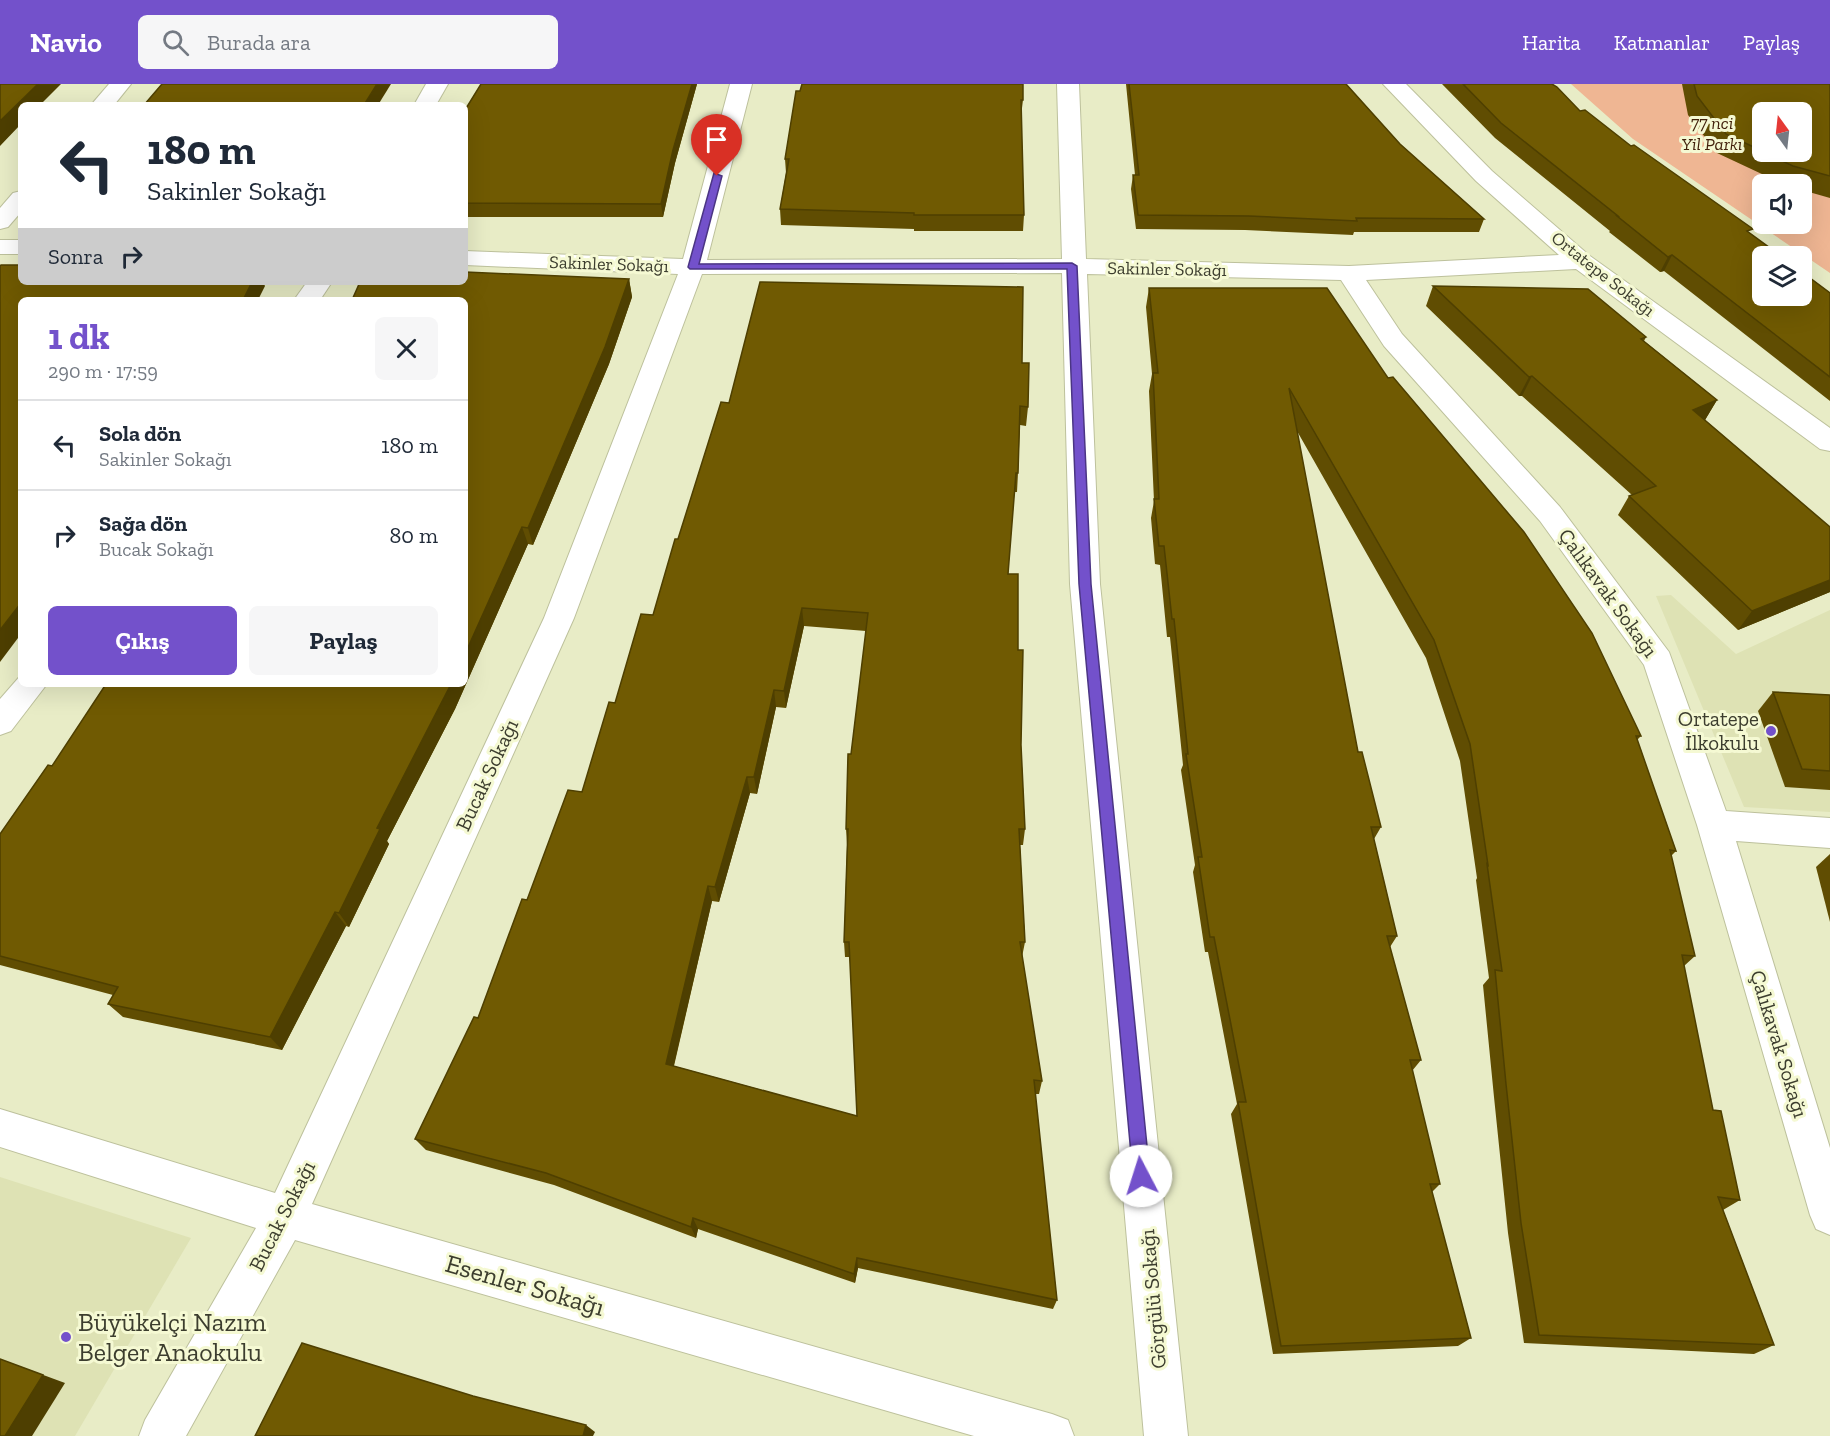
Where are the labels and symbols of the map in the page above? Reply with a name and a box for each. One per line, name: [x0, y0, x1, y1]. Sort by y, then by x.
north arrow: [1752, 102, 1812, 162]
park label: 77 nci Yil Parkı: [1682, 112, 1742, 155]
pin: [691, 114, 742, 176]
street label: Ortatepe Sokağı: [1547, 227, 1659, 321]
street label: Sakinler Sokağı: [549, 251, 669, 277]
street label: Sakinler Sokağı: [1107, 257, 1227, 281]
street label: Çalıkavak Sokağı: [1553, 524, 1663, 662]
place label: Ortatepe İlkokulu: [1678, 706, 1759, 755]
street label: Bucak Sokağı: [450, 715, 523, 835]
marker: Ortatepe İlkokulu: [1764, 724, 1778, 738]
street label: Çalıkavak Sokağı: [1745, 967, 1814, 1121]
position arrow: [1109, 1144, 1173, 1208]
street label: Bucak Sokağı: [243, 1156, 320, 1275]
street label: Görgülü Sokağı: [1134, 1228, 1171, 1370]
street label: Esenler Sokağı: [442, 1247, 608, 1323]
place label: Büyükelçi Nazım Belger Anaokulu: [78, 1306, 267, 1368]
marker: Büyükelçi Nazım Belger Anaokulu: [59, 1330, 73, 1344]

